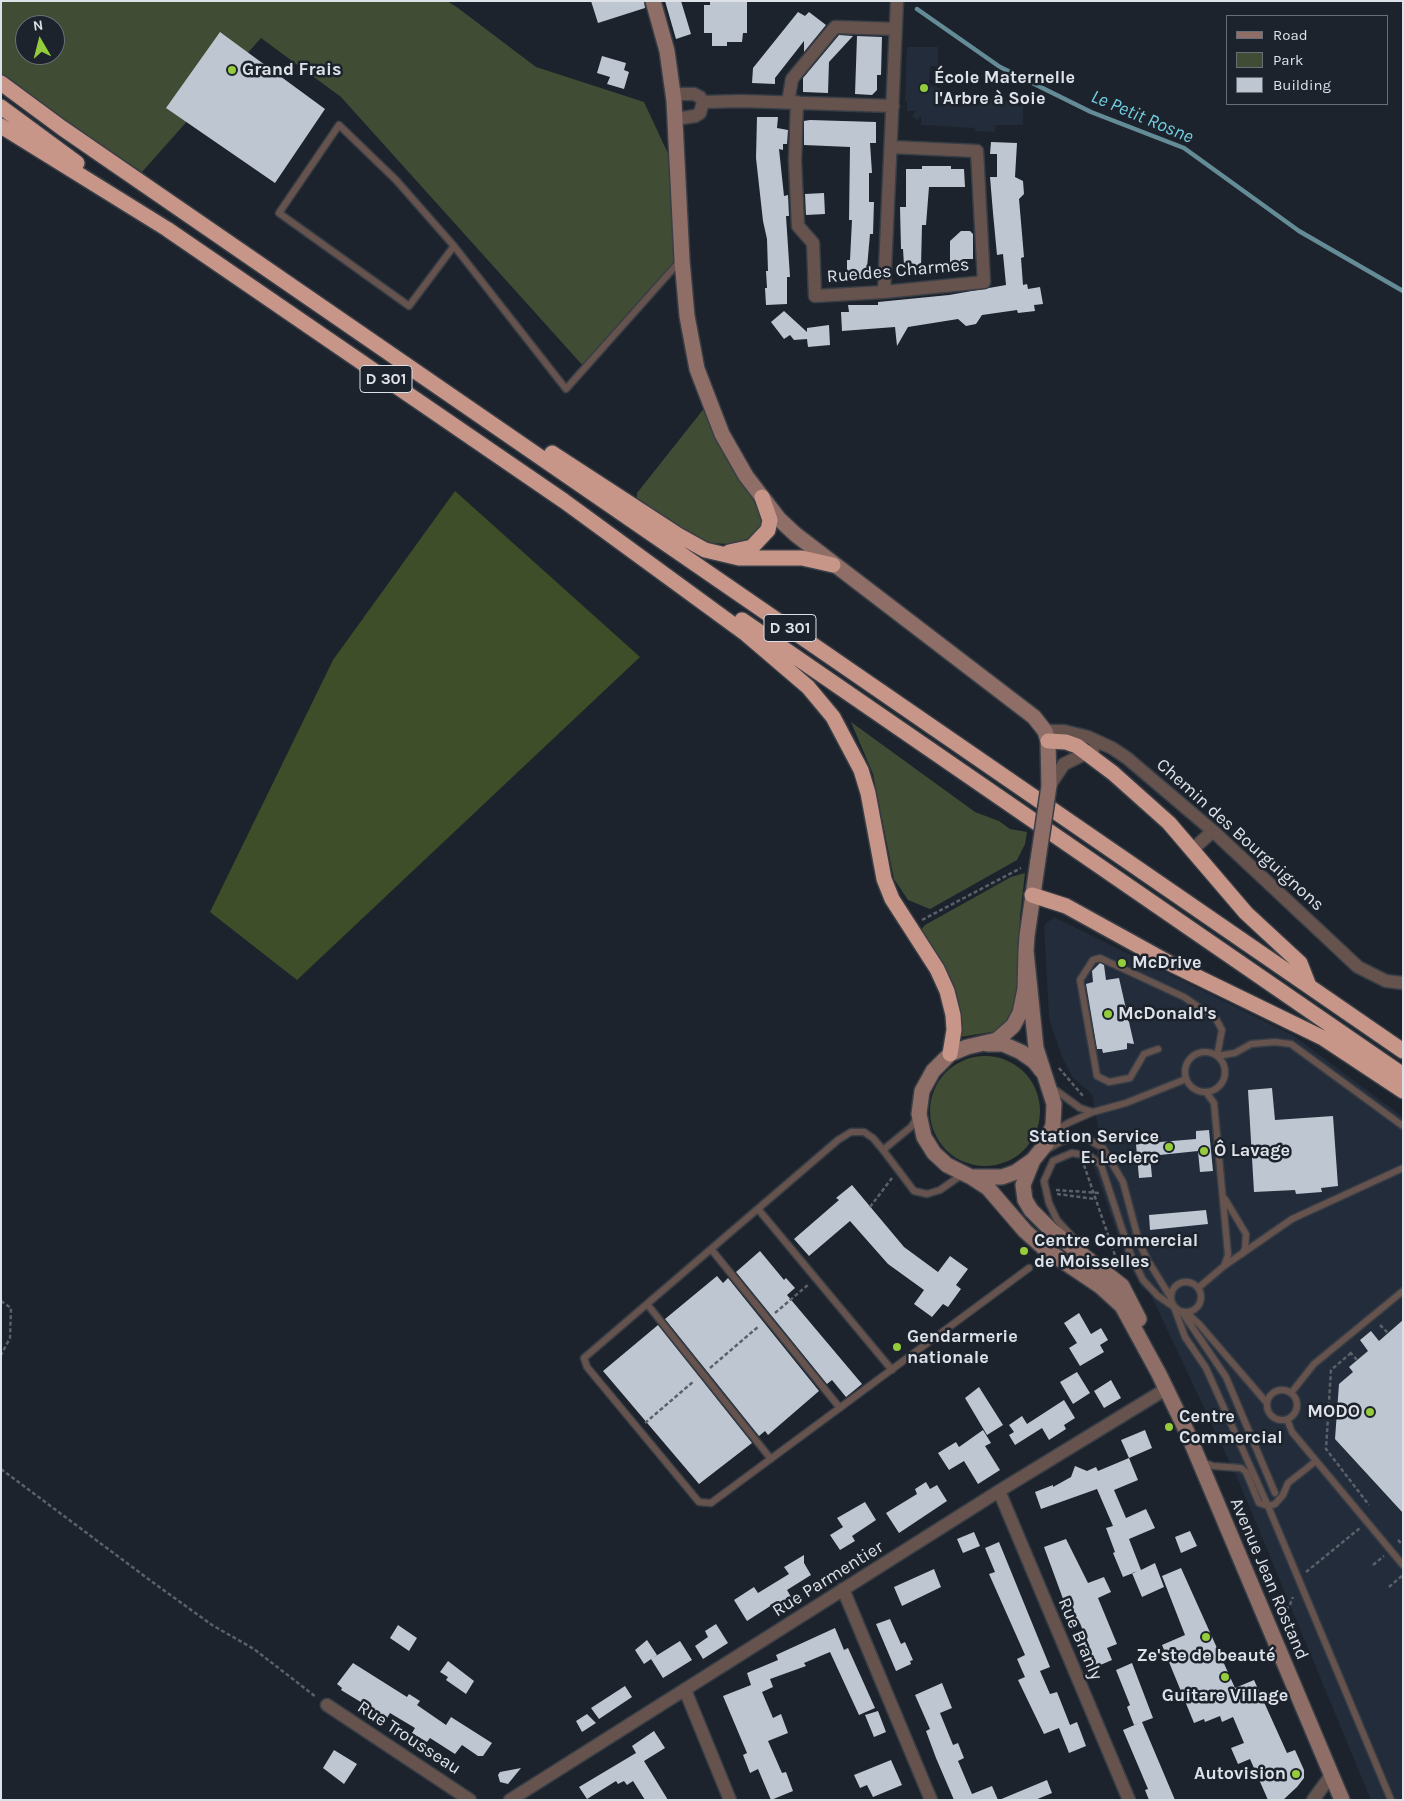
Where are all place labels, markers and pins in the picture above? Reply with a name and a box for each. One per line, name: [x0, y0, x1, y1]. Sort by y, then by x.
place label: Grand Frais: [242, 59, 341, 81]
marker: Grand Frais: [226, 64, 238, 76]
place label: École Maternelle l'Arbre à Soie: [934, 67, 1075, 110]
marker: École Maternelle l'Arbre à Soie: [918, 82, 930, 94]
place label: McDrive: [1132, 952, 1201, 974]
marker: McDrive: [1116, 957, 1128, 969]
place label: McDonald's: [1118, 1003, 1217, 1025]
marker: McDonald's: [1102, 1008, 1114, 1020]
place label: Station Service E. Leclerc: [1029, 1126, 1159, 1168]
place label: Ô Lavage: [1214, 1140, 1290, 1162]
marker: Station Service E. Leclerc: [1163, 1141, 1175, 1153]
marker: Ô Lavage: [1198, 1145, 1210, 1157]
place label: Centre Commercial de Moisselles: [1034, 1230, 1198, 1272]
marker: Centre Commercial de Moisselles: [1018, 1245, 1030, 1257]
place label: Gendarmerie nationale: [907, 1326, 1018, 1368]
marker: Gendarmerie nationale: [891, 1341, 903, 1353]
place label: MODO: [1307, 1401, 1360, 1423]
place label: Centre Commercial: [1179, 1406, 1283, 1448]
marker: MODO: [1364, 1406, 1376, 1418]
marker: Centre Commercial: [1163, 1421, 1175, 1433]
marker: Ze'ste de beauté: [1200, 1631, 1212, 1643]
place label: Ze'ste de beauté: [1137, 1645, 1275, 1667]
marker: Guitare Village: [1219, 1671, 1231, 1683]
place label: Guitare Village: [1162, 1685, 1288, 1707]
place label: Autovision: [1194, 1763, 1286, 1785]
marker: Autovision: [1290, 1768, 1302, 1780]

